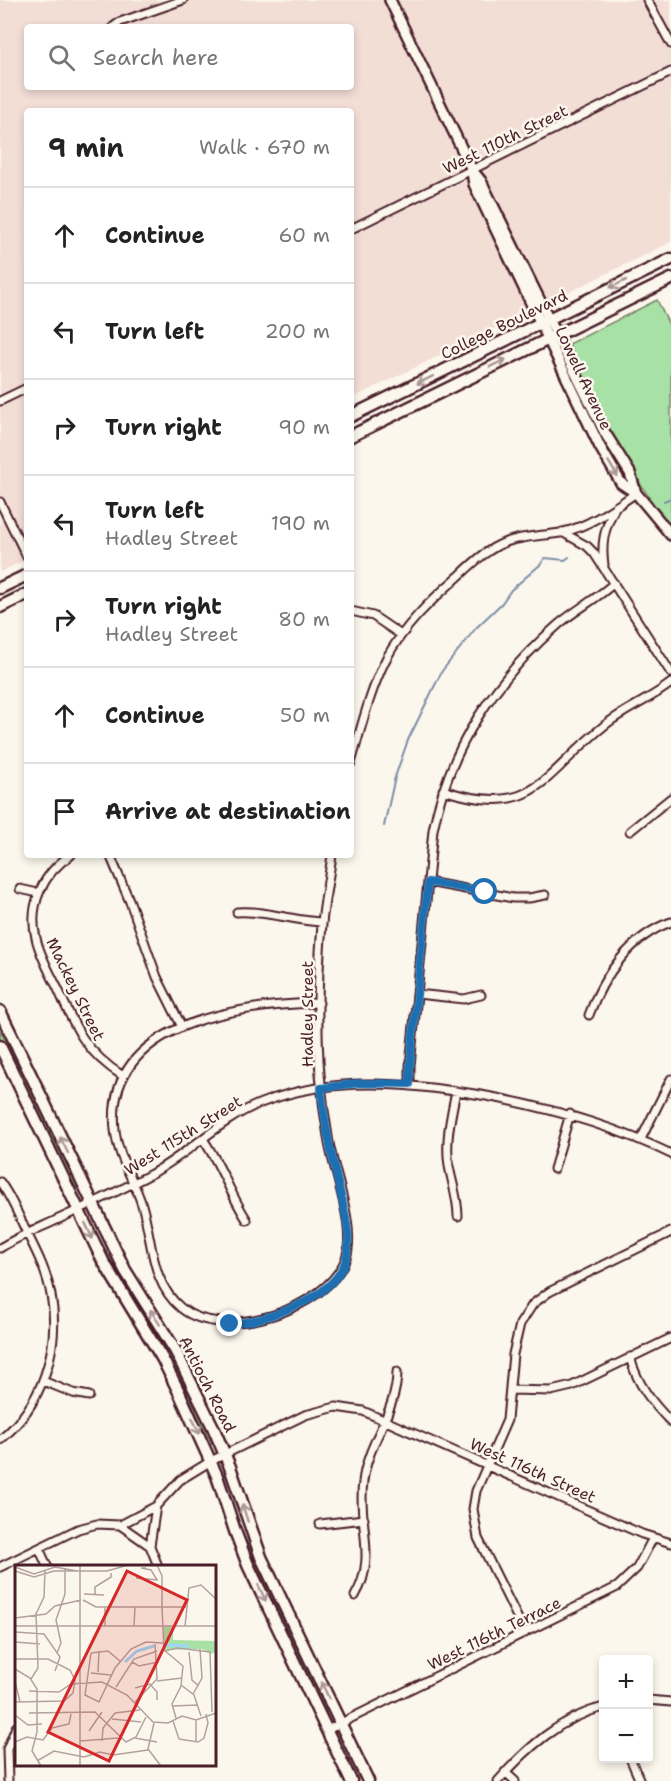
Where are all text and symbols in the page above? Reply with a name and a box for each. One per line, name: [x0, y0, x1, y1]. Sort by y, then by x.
search box: [24, 24, 354, 90]
icon: search: [45, 41, 78, 74]
text: Search here: [93, 43, 219, 72]
street label: West 110th Street: [439, 100, 571, 179]
text: 9 min: [48, 130, 124, 165]
text: Walk · 670 m: [199, 134, 330, 160]
icon: ahead: [48, 219, 81, 252]
text: Continue: [105, 221, 205, 250]
text: 60 m: [278, 222, 330, 248]
one-way arrow: [610, 279, 628, 291]
street label: College Boulevard: [437, 285, 571, 364]
icon: left: [48, 315, 81, 348]
text: Turn left: [105, 317, 204, 346]
text: 200 m: [265, 318, 330, 344]
street label: Lowell Avenue: [550, 323, 617, 433]
one-way arrow: [488, 357, 506, 369]
one-way arrow: [416, 374, 434, 386]
icon: right: [48, 411, 81, 444]
text: Turn right: [105, 413, 222, 442]
text: 90 m: [278, 414, 330, 440]
one-way arrow: [607, 460, 619, 477]
text: Turn left: [105, 496, 204, 525]
icon: left: [48, 507, 81, 540]
text: 190 m: [271, 510, 330, 536]
text: Hadley Street: [105, 525, 238, 551]
text: Turn right: [105, 592, 222, 621]
icon: right: [48, 603, 81, 636]
text: 80 m: [278, 606, 330, 632]
text: Hadley Street: [105, 621, 238, 647]
icon: ahead: [48, 699, 81, 732]
text: Continue: [105, 701, 205, 730]
text: 50 m: [280, 702, 330, 728]
icon: arrive: [48, 795, 81, 828]
text: Arrive at destination: [105, 797, 351, 826]
route start: [471, 878, 497, 904]
street label: Mackey Street: [42, 934, 110, 1044]
street label: Hadley Street: [297, 961, 318, 1067]
street label: West 115th Street: [120, 1091, 246, 1180]
one-way arrow: [58, 1136, 70, 1154]
one-way arrow: [84, 1222, 96, 1240]
one-way arrow: [148, 1309, 160, 1326]
route end: [216, 1310, 242, 1336]
street label: Antioch Road: [174, 1333, 241, 1436]
one-way arrow: [190, 1416, 202, 1434]
street label: West 116th Street: [466, 1433, 599, 1508]
one-way arrow: [239, 1504, 250, 1523]
inset map: [15, 1565, 216, 1766]
one-way arrow: [256, 1584, 268, 1602]
street label: West 116th Terrace: [424, 1592, 564, 1675]
map controls: [599, 1655, 653, 1763]
button: +: [599, 1655, 653, 1709]
one-way arrow: [318, 1682, 330, 1700]
button: −: [599, 1709, 653, 1763]

